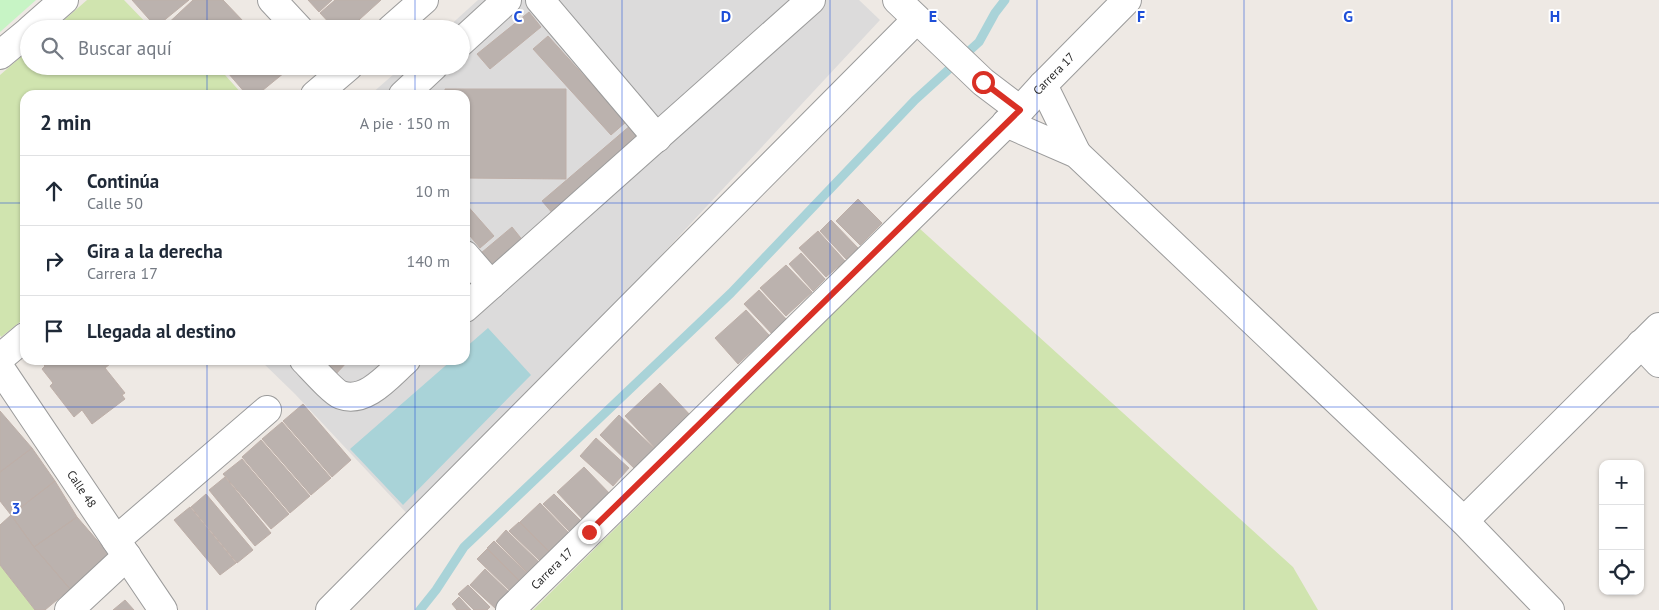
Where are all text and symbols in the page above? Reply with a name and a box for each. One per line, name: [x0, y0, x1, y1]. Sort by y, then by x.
text: C: [514, 6, 523, 26]
text: D: [721, 6, 731, 26]
text: E: [929, 6, 937, 26]
text: F: [1137, 6, 1145, 26]
text: G: [1343, 6, 1353, 26]
text: H: [1550, 6, 1560, 26]
search box: [20, 20, 470, 75]
icon: search: [38, 34, 66, 62]
text: Buscar aquí: [78, 36, 172, 60]
street label: Carrera 17: [1030, 49, 1078, 98]
route start: [972, 71, 995, 94]
text: 2 min: [40, 109, 91, 136]
text: A pie · 150 m: [360, 113, 450, 133]
text: Continúa: [87, 169, 159, 193]
icon: ahead: [40, 177, 68, 205]
text: 10 m: [415, 181, 450, 201]
text: Calle 50: [87, 193, 143, 213]
text: Gira a la derecha: [87, 239, 223, 263]
icon: right: [40, 247, 68, 275]
text: 140 m: [407, 251, 450, 271]
text: Carrera 17: [87, 263, 158, 283]
icon: arrive: [40, 317, 68, 345]
text: Llegada al destino: [87, 319, 236, 343]
map controls: [1599, 460, 1644, 595]
button: +: [1599, 460, 1644, 505]
street label: Calle 48: [64, 467, 100, 510]
text: 3: [11, 498, 21, 518]
button: −: [1599, 505, 1644, 550]
route end: [578, 521, 601, 544]
street label: Carrera 17: [528, 544, 576, 592]
button: locate: [1599, 550, 1644, 595]

